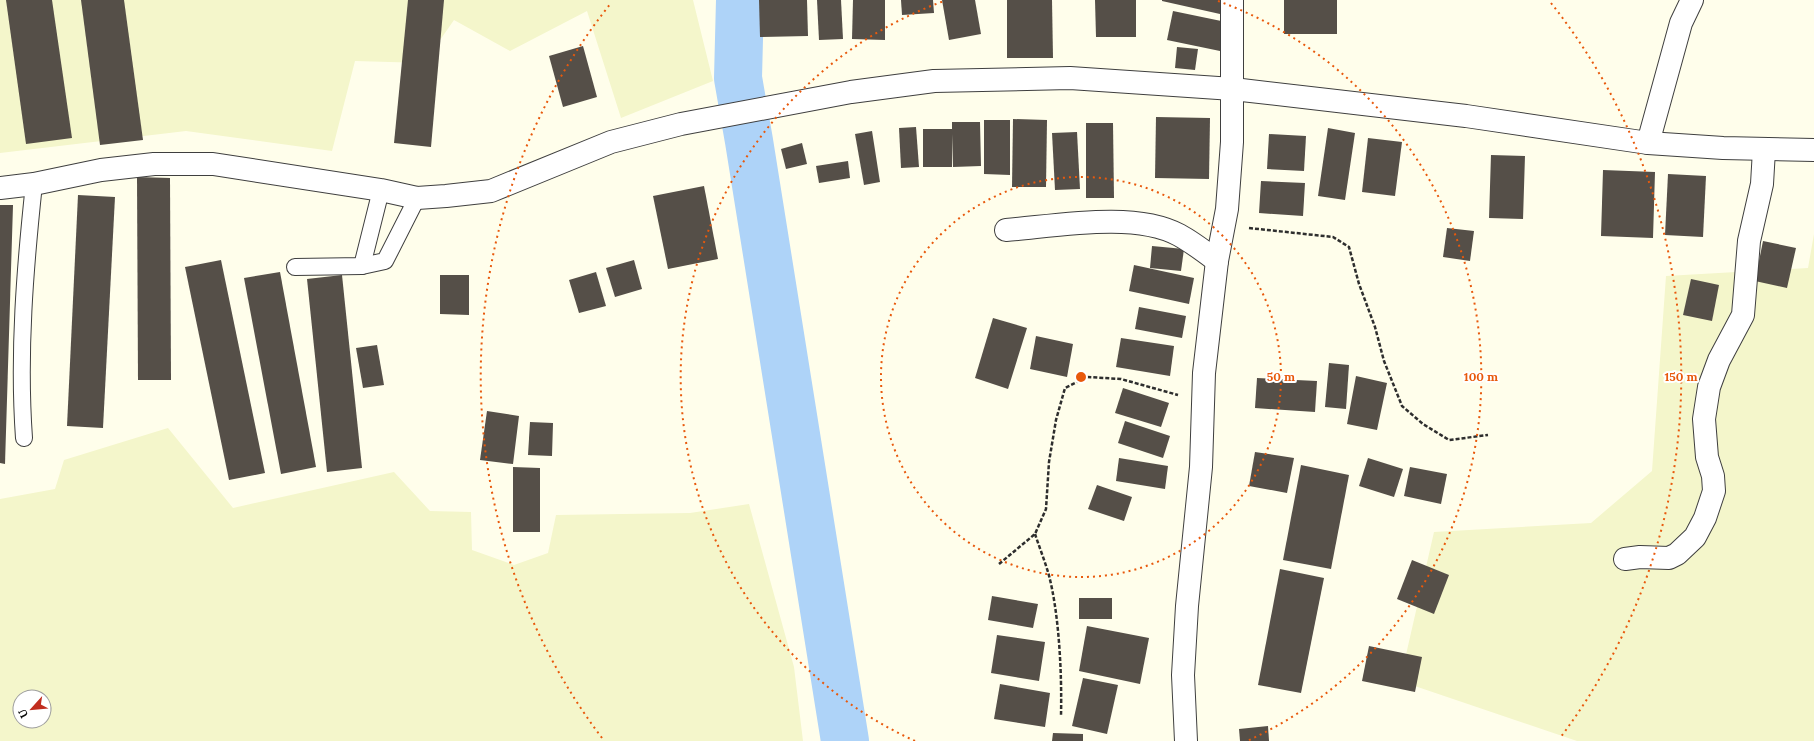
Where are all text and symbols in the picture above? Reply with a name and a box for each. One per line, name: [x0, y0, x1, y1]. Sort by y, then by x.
text: 50 m: [1267, 369, 1295, 384]
text: 100 m: [1464, 369, 1498, 384]
text: 150 m: [1664, 369, 1698, 384]
centre of rings: [1074, 370, 1088, 384]
north arrow: [12, 689, 52, 729]
text: U: [15, 706, 31, 720]

